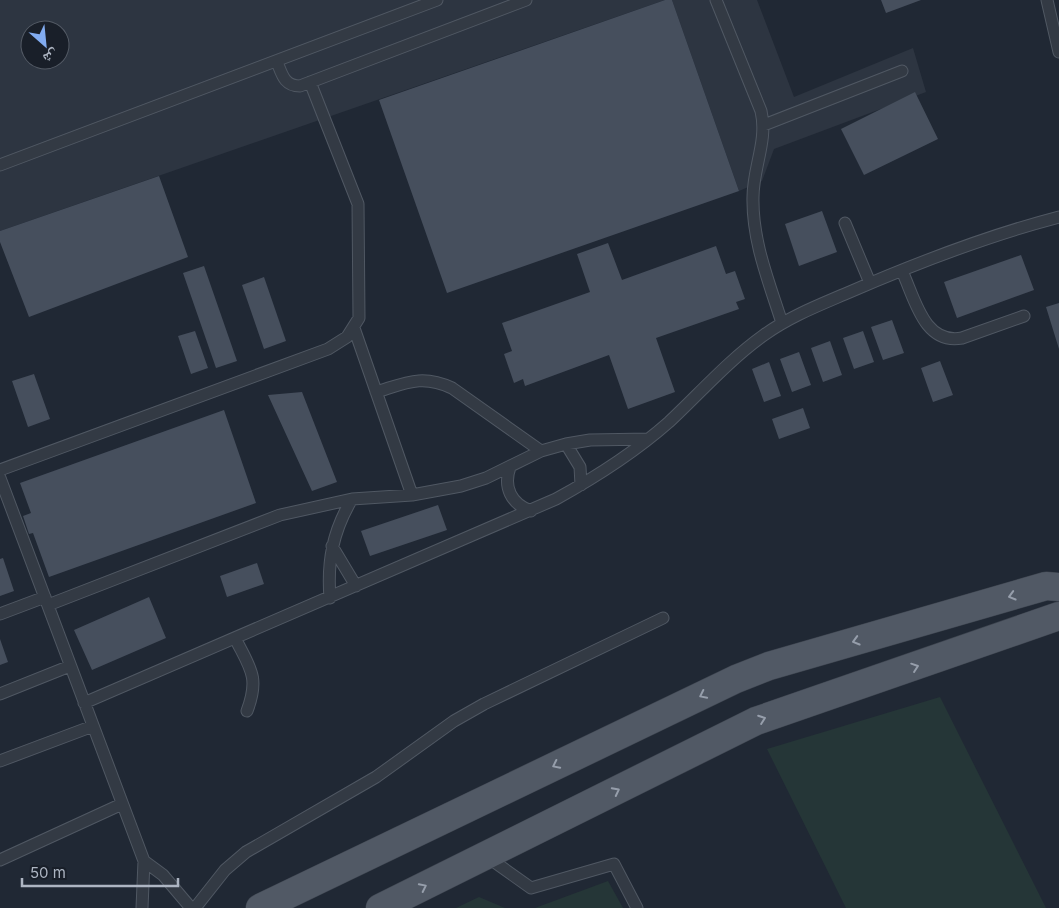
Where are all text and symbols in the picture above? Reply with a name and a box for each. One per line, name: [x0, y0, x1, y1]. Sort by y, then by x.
north arrow: [20, 20, 70, 70]
text: ش: [40, 45, 62, 68]
one-way arrow: [1007, 590, 1016, 601]
one-way arrow: [852, 636, 860, 646]
one-way arrow: [911, 662, 919, 672]
one-way arrow: [699, 689, 708, 699]
one-way arrow: [757, 715, 766, 725]
one-way arrow: [552, 759, 561, 769]
one-way arrow: [611, 787, 620, 797]
scale bar: [22, 856, 179, 888]
text: 50 m: [30, 863, 66, 882]
one-way arrow: [418, 883, 427, 893]

